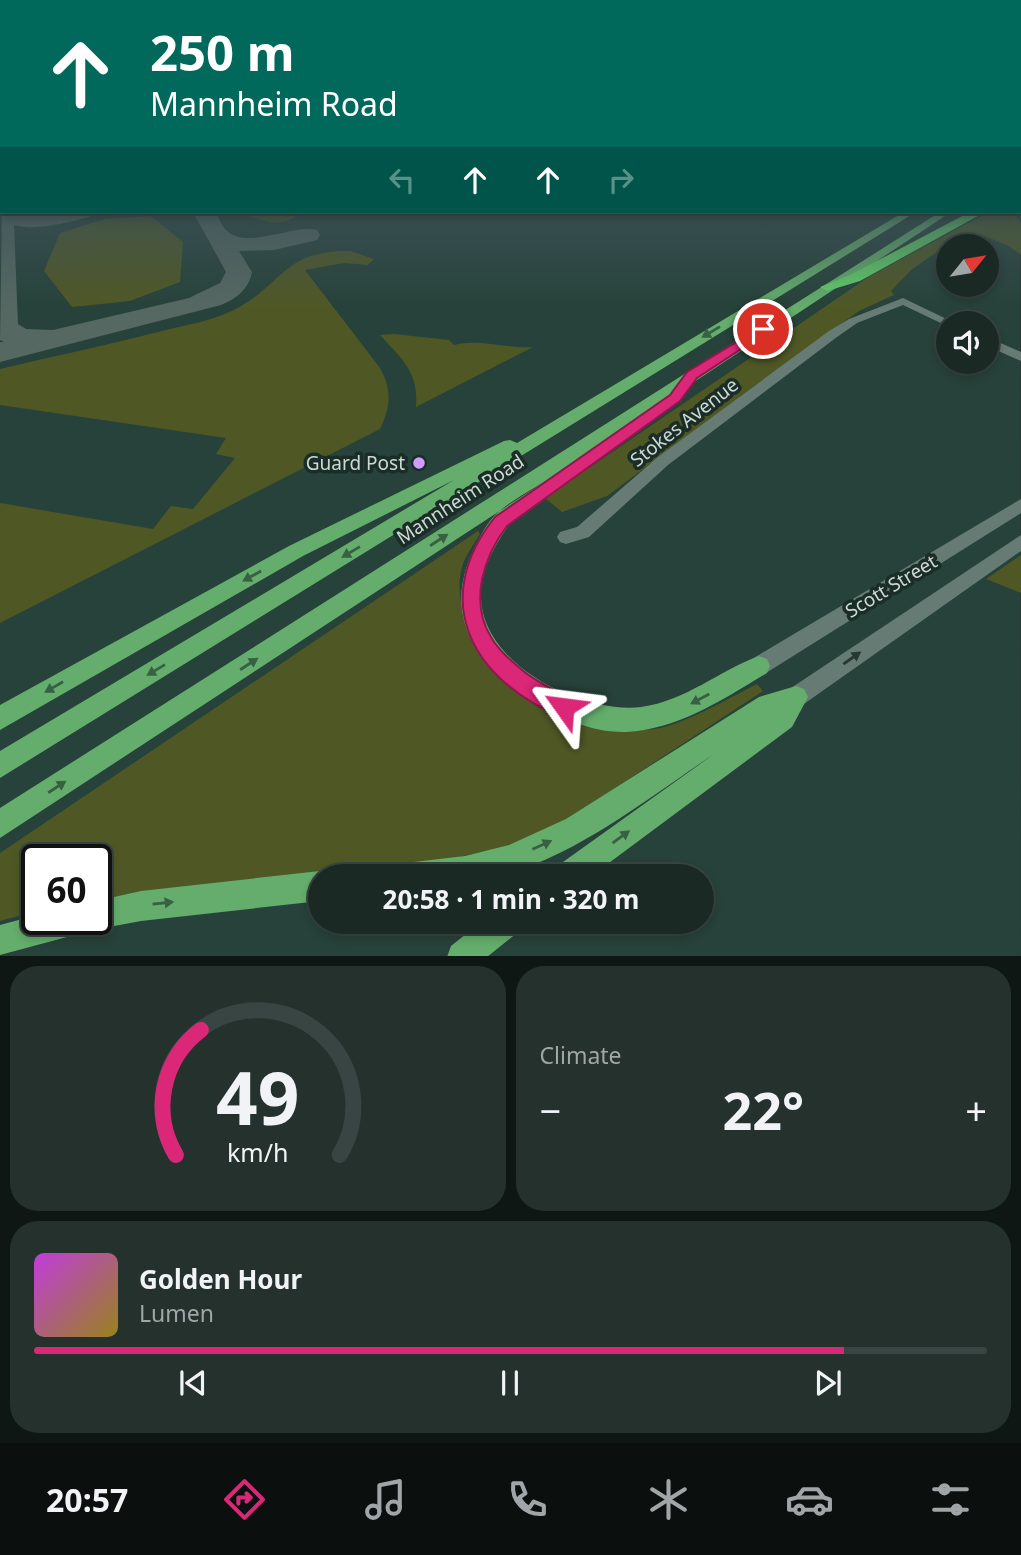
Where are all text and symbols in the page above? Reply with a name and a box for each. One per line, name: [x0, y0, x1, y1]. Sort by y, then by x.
text: 250 m: [150, 19, 295, 85]
icon: ahead: [35, 28, 126, 119]
text: Mannheim Road: [150, 82, 398, 125]
icon: left: [383, 161, 421, 199]
icon: ahead: [456, 161, 494, 199]
icon: ahead: [529, 161, 567, 199]
icon: right: [602, 161, 640, 199]
north arrow: [936, 234, 999, 298]
map controls: [936, 234, 999, 374]
pin: [733, 299, 793, 359]
icon: arrive: [744, 310, 782, 348]
button: sound: [936, 311, 999, 374]
one-way arrow: [701, 325, 720, 338]
street label: Stokes Avenue: [625, 372, 743, 472]
street label: Mannheim Road: [391, 448, 529, 550]
place label: Guard Post: [306, 450, 405, 476]
marker: Guard Post: [411, 455, 427, 471]
one-way arrow: [429, 533, 449, 546]
one-way arrow: [341, 546, 360, 558]
street label: Scott Street: [840, 548, 942, 624]
one-way arrow: [243, 570, 262, 582]
one-way arrow: [843, 651, 861, 665]
one-way arrow: [239, 658, 258, 671]
one-way arrow: [147, 664, 166, 677]
position arrow: [527, 670, 601, 744]
one-way arrow: [44, 680, 63, 693]
one-way arrow: [690, 693, 710, 705]
one-way arrow: [48, 781, 67, 794]
one-way arrow: [612, 830, 630, 844]
one-way arrow: [532, 839, 552, 851]
speed limit sign: 60: [21, 844, 112, 935]
text: 20:58 · 1 min · 320 m: [383, 881, 639, 917]
one-way arrow: [152, 898, 174, 909]
text: Climate: [540, 1039, 622, 1071]
text: 49: [216, 1047, 299, 1146]
text: 22°: [722, 1074, 804, 1145]
text: −: [540, 1084, 561, 1136]
text: +: [965, 1084, 987, 1136]
text: km/h: [227, 1134, 289, 1168]
text: Golden Hour: [139, 1261, 302, 1297]
text: Lumen: [139, 1297, 214, 1329]
icon: previous: [174, 1364, 212, 1402]
icon: pause: [491, 1364, 529, 1402]
icon: next: [809, 1364, 847, 1402]
icon: directions: [220, 1475, 269, 1524]
icon: music: [361, 1475, 410, 1524]
icon: phone: [503, 1475, 552, 1524]
icon: climate: [644, 1475, 693, 1524]
icon: car: [785, 1475, 834, 1524]
icon: filters: [926, 1475, 975, 1524]
text: 20:57: [46, 1478, 128, 1521]

